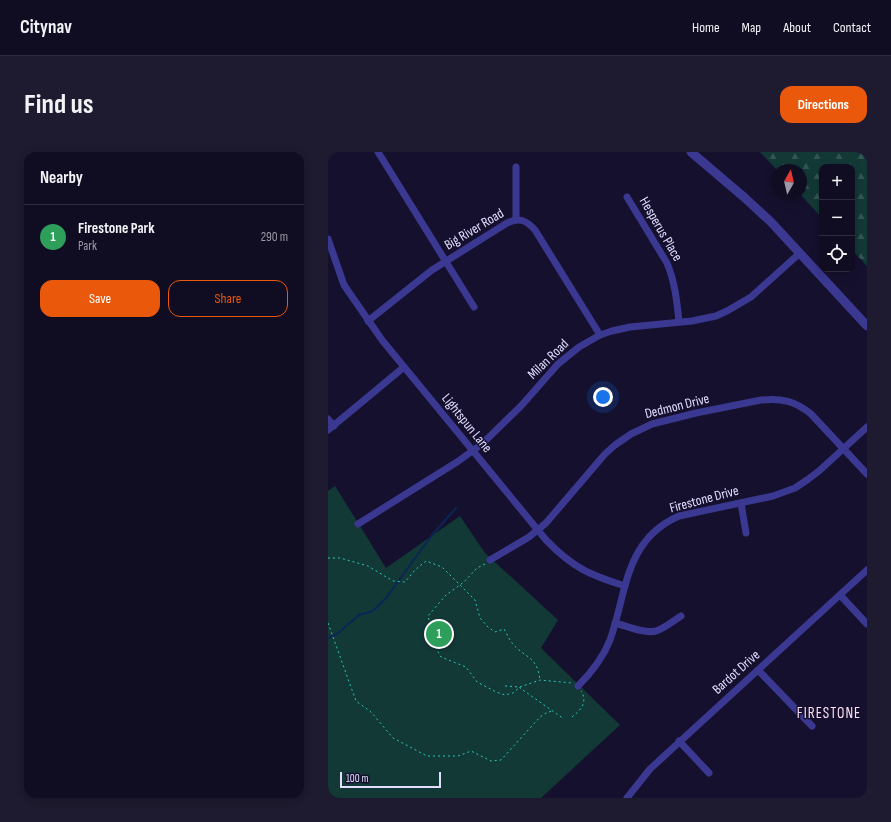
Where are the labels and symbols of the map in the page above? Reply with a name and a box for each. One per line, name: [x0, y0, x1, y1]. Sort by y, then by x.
north arrow: [771, 164, 807, 200]
street label: Hesperus Place: [636, 194, 686, 264]
street label: Big River Road: [441, 205, 507, 253]
street label: Milan Road: [524, 335, 572, 383]
your location: [593, 387, 613, 407]
street label: Lightspun Lane: [438, 390, 496, 456]
street label: Dedmon Drive: [643, 390, 711, 422]
street label: Firestone Drive: [668, 482, 740, 516]
pin: 1: [426, 619, 452, 649]
street label: Bardot Drive: [709, 646, 763, 698]
district label: FIRESTONE: [797, 704, 861, 723]
scale bar: [340, 770, 441, 789]

